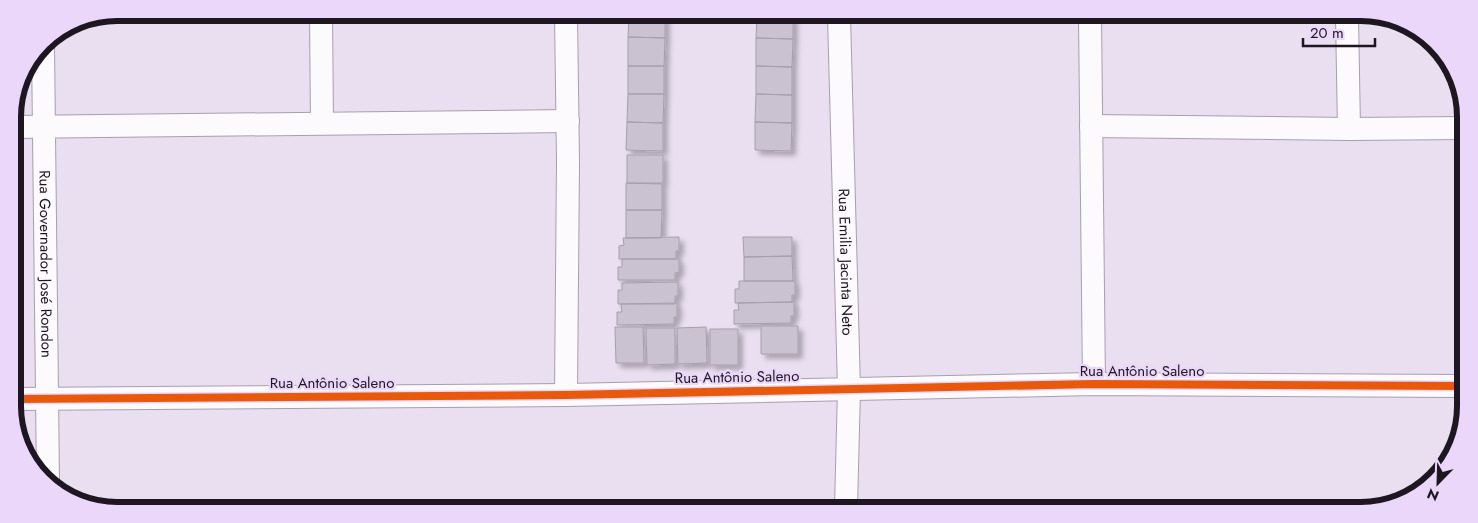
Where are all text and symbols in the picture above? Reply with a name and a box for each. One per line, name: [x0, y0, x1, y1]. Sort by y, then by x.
scale bar: [1303, 15, 1376, 47]
text: 20 m: [1310, 22, 1344, 44]
street label: Rua Governador José Rondon: [33, 170, 58, 358]
street label: Rua Emilia Jacinta Neto: [833, 188, 859, 336]
street label: Rua Antônio Saleno: [1080, 360, 1204, 382]
street label: Rua Antônio Saleno: [674, 365, 800, 389]
street label: Rua Antônio Saleno: [270, 372, 394, 394]
north arrow: [1413, 458, 1463, 508]
text: N: [1424, 484, 1442, 506]

